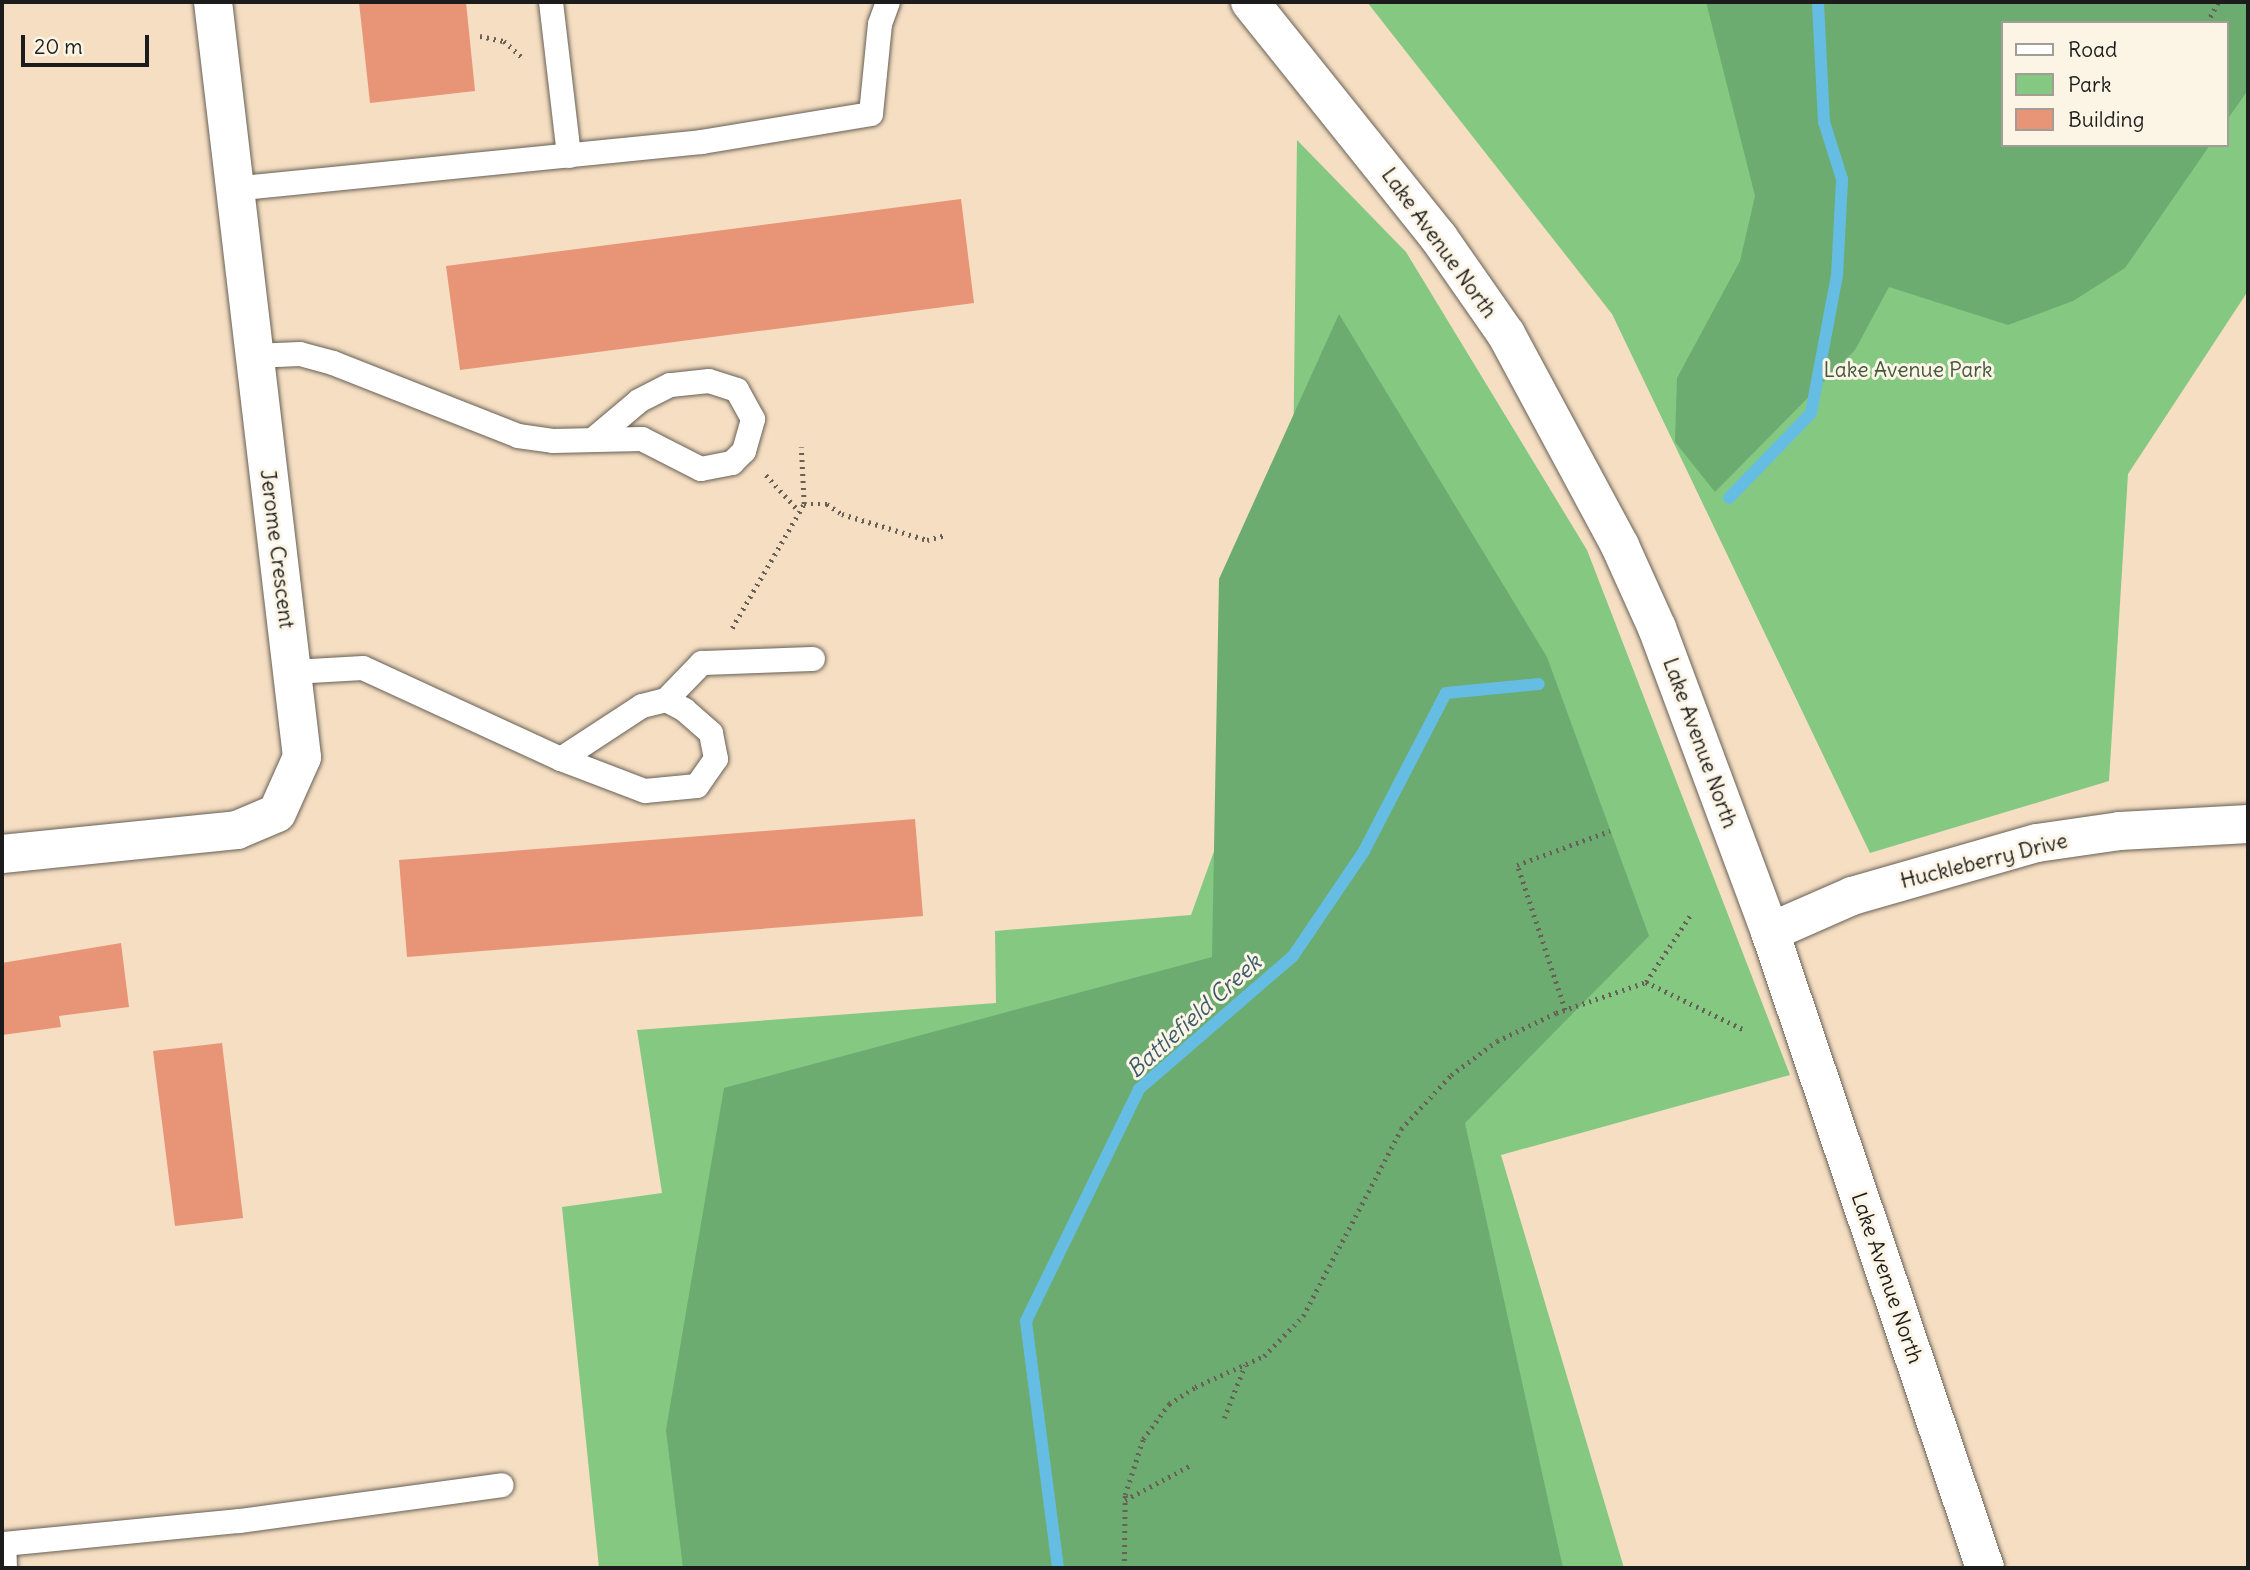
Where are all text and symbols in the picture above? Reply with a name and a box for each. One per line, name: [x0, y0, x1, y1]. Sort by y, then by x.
scale bar: [24, 21, 152, 65]
legend: [2002, 21, 2229, 147]
text: 20 m: [34, 33, 83, 60]
text: Road: [2068, 36, 2117, 63]
text: Park: [2068, 71, 2111, 98]
text: Building: [2068, 106, 2144, 133]
street label: Lake Avenue North: [1376, 163, 1502, 323]
park label: Lake Avenue Park: [1824, 357, 1992, 383]
street label: Jerome Crescent: [255, 468, 299, 630]
street label: Lake Avenue North: [1657, 654, 1743, 832]
street label: Huckleberry Drive: [1898, 828, 2070, 894]
water label: Battlefield Creek: [1121, 949, 1267, 1083]
street label: Lake Avenue North: [1846, 1189, 1928, 1367]

